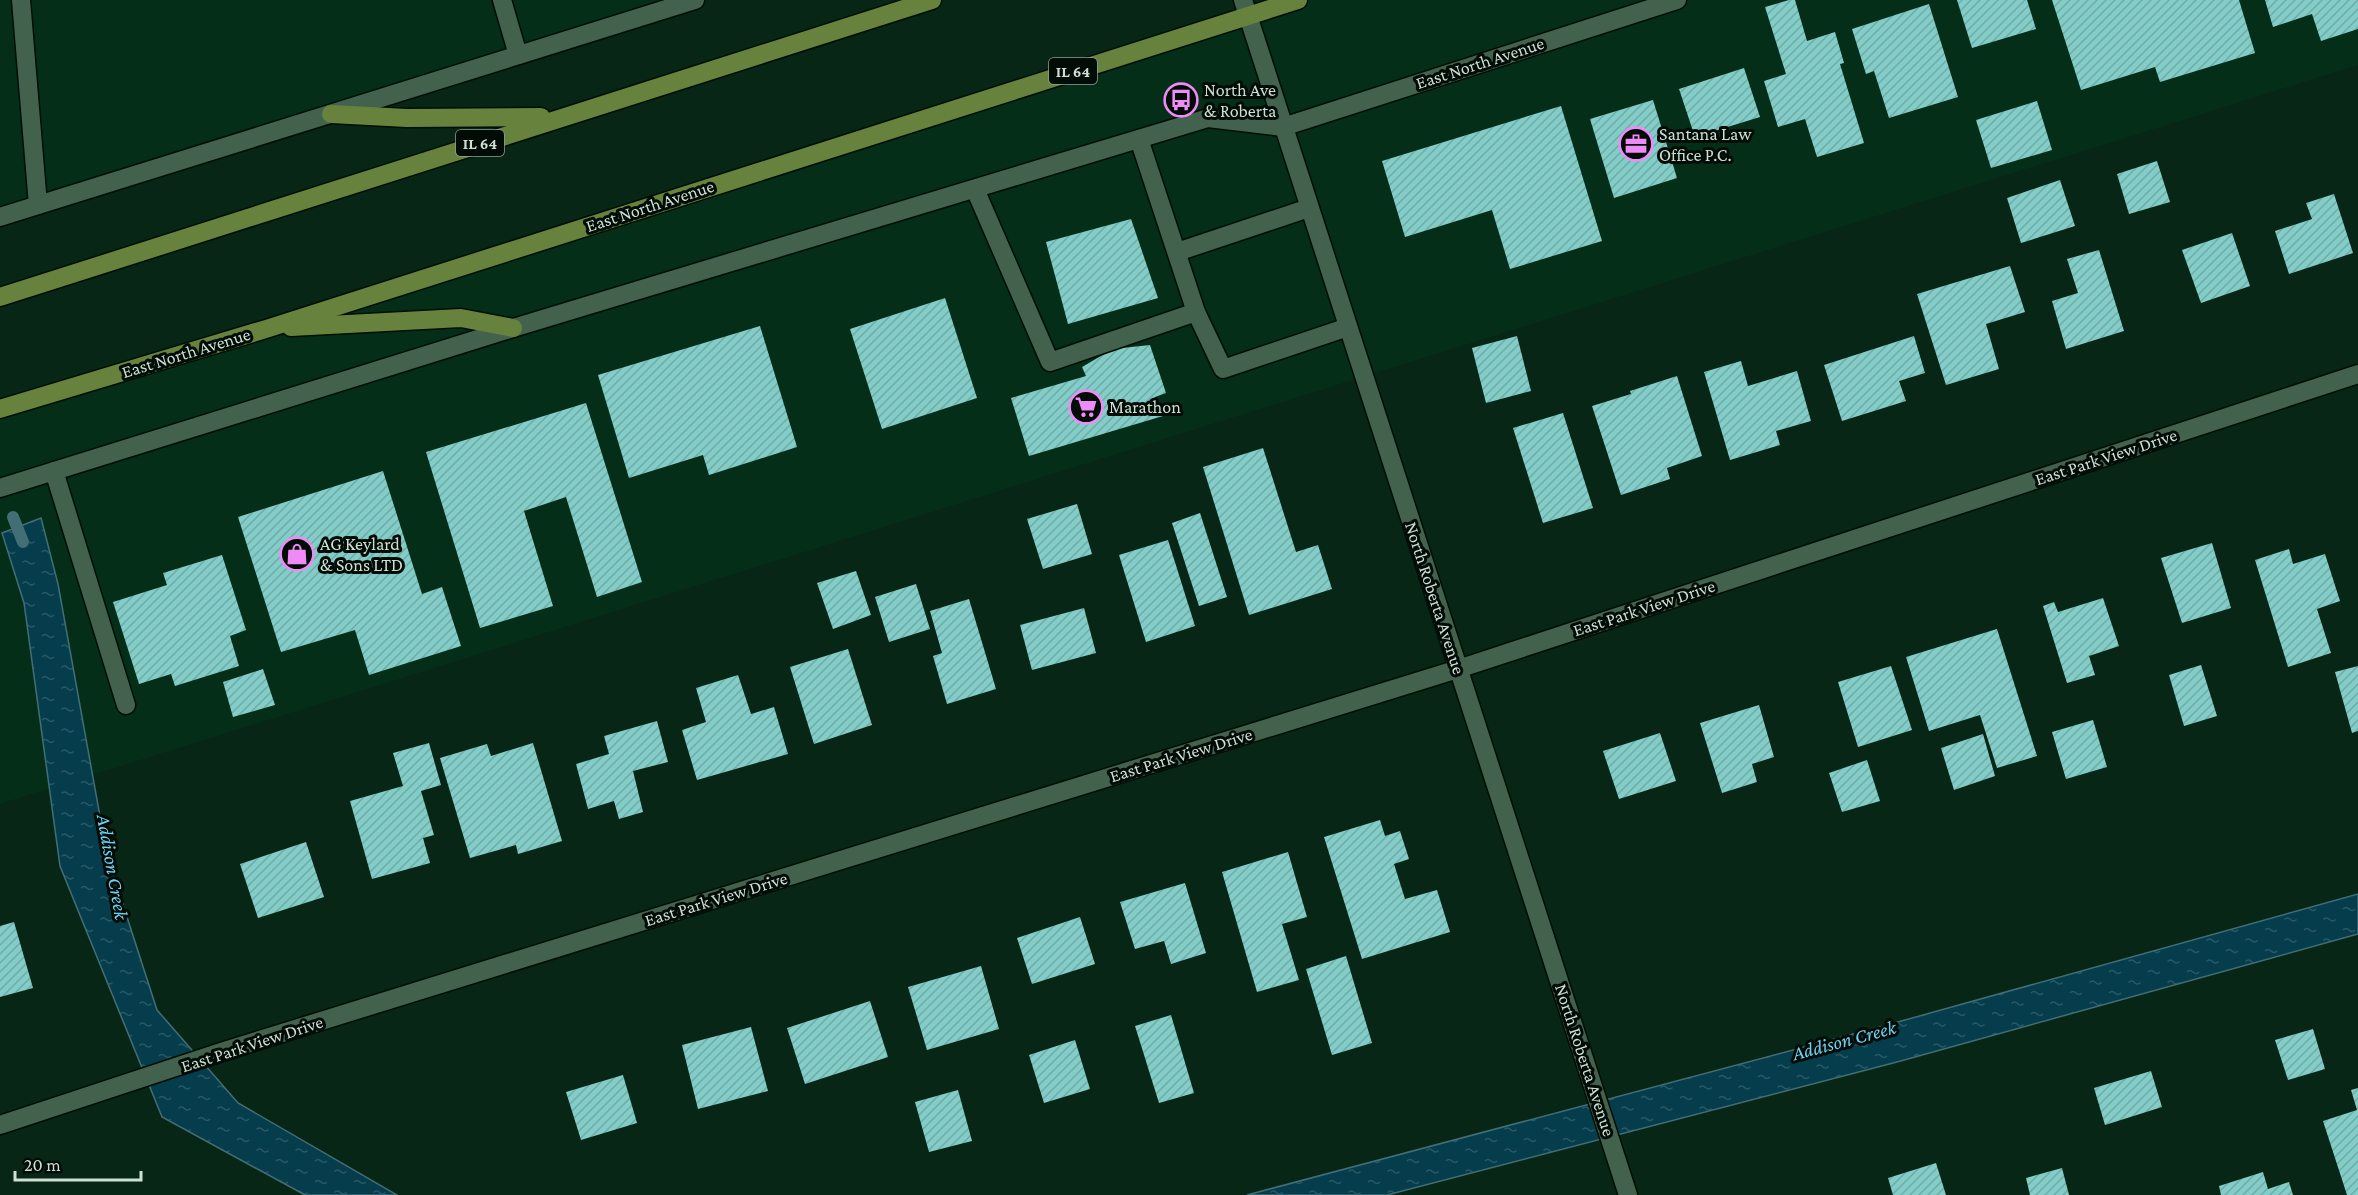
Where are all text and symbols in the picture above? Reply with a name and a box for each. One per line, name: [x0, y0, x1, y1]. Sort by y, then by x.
street label: East North Avenue: [1413, 33, 1547, 93]
road number: IL 64: [1049, 58, 1097, 84]
place label: North Ave & Roberta: [1204, 80, 1276, 121]
bus stop icon: North Ave & Roberta: [1163, 82, 1199, 118]
place label: Santana Law Office P.C.: [1659, 124, 1752, 165]
office icon: Santana Law Office P.C.: [1618, 126, 1654, 162]
road number: IL 64: [456, 130, 504, 156]
street label: East North Avenue: [583, 176, 717, 236]
street label: East North Avenue: [119, 324, 253, 382]
supermarket icon: Marathon: [1068, 389, 1104, 425]
place label: Marathon: [1109, 397, 1181, 417]
street label: East Park View Drive: [2032, 425, 2180, 489]
street label: North Roberta Avenue: [1401, 519, 1469, 677]
place label: AG Keylard & Sons LTD: [320, 534, 403, 575]
shop icon: AG Keylard & Sons LTD: [279, 536, 315, 572]
street label: East Park View Drive: [1570, 576, 1718, 640]
street label: East Park View Drive: [1107, 724, 1255, 786]
water label: Addison Creek: [93, 812, 133, 923]
street label: East Park View Drive: [642, 868, 790, 930]
street label: North Roberta Avenue: [1551, 981, 1619, 1139]
street label: East Park View Drive: [178, 1012, 326, 1076]
water label: Addison Creek: [1789, 1015, 1899, 1065]
scale bar: [15, 1144, 141, 1182]
text: 20 m: [24, 1155, 61, 1175]

